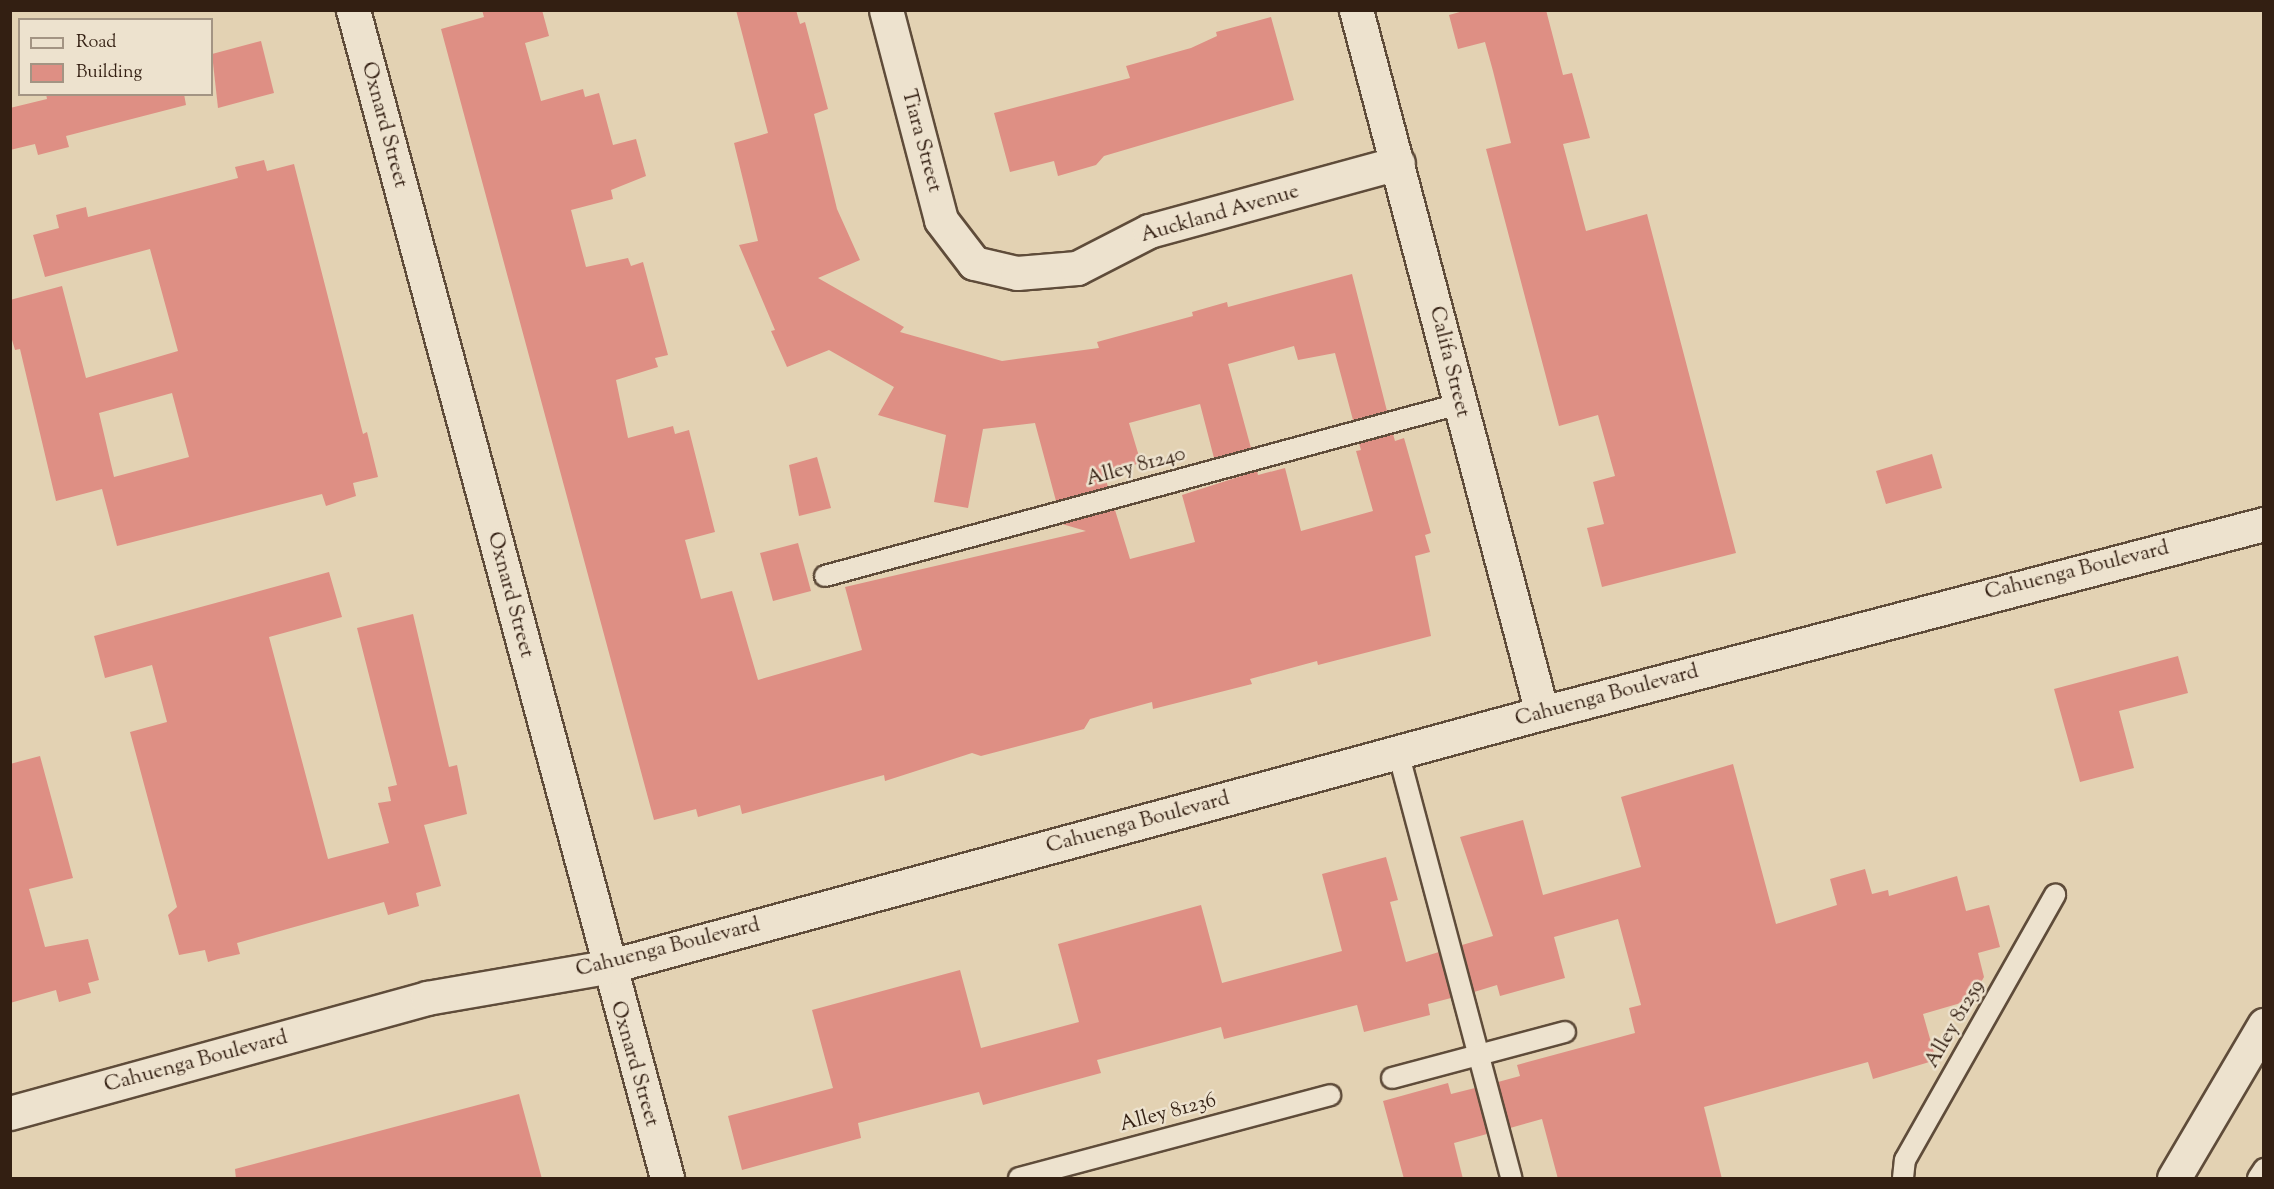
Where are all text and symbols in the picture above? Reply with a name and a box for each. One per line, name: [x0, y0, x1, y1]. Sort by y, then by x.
legend: [18, 18, 213, 96]
text: Road: [76, 30, 116, 56]
street label: Oxnard Street: [355, 59, 413, 191]
text: Building: [76, 60, 142, 86]
street label: Tiara Street: [895, 87, 947, 195]
street label: Auckland Avenue: [1138, 179, 1302, 249]
street label: Califa Street: [1423, 304, 1475, 420]
street label: Alley 81240: [1084, 442, 1188, 492]
street label: Oxnard Street: [481, 529, 539, 661]
street label: Cahuenga Boulevard: [1982, 536, 2172, 606]
street label: Cahuenga Boulevard: [1512, 659, 1702, 733]
street label: Cahuenga Boulevard: [1043, 786, 1233, 860]
street label: Cahuenga Boulevard: [573, 913, 763, 983]
street label: Alley 81259: [1920, 975, 1990, 1073]
street label: Oxnard Street: [604, 998, 664, 1130]
street label: Cahuenga Boulevard: [101, 1025, 291, 1099]
street label: Alley 81236: [1117, 1088, 1219, 1138]

